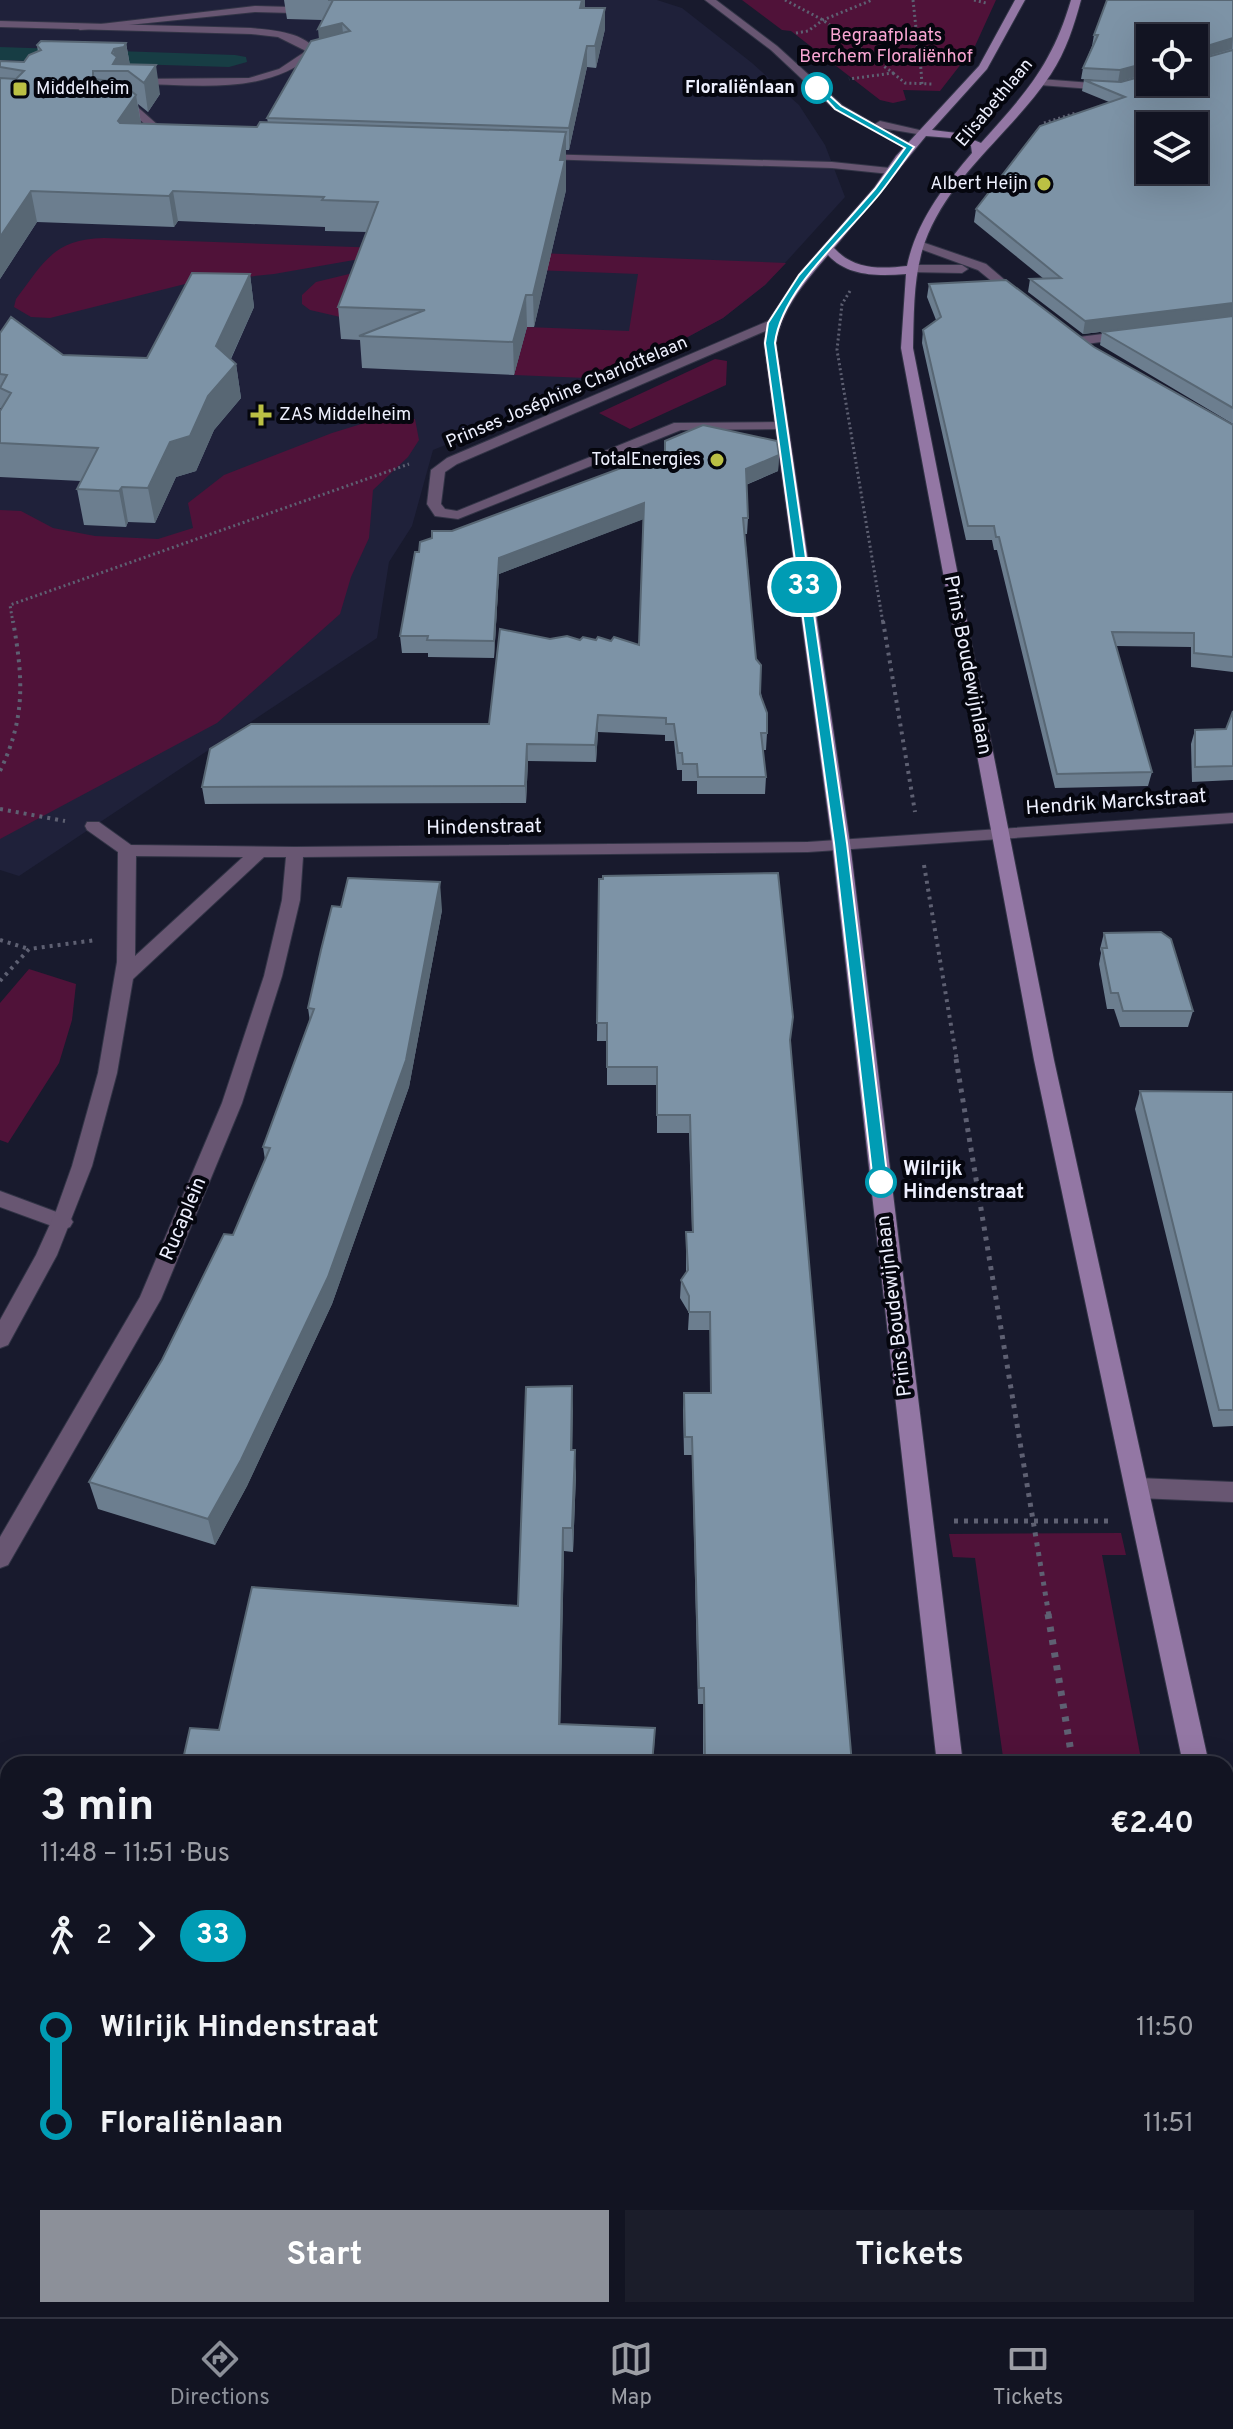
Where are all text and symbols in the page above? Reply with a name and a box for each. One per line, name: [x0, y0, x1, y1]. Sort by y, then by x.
map controls: [1136, 24, 1208, 184]
button: locate: [1136, 24, 1208, 96]
park label: Begraafplaats Berchem Floraliënhof: [799, 25, 973, 69]
street label: Elisabethlaan: [951, 54, 1039, 152]
marker: Floraliënlaan: [802, 73, 832, 103]
place label: Floraliënlaan: [685, 77, 795, 100]
place label: Middelheim: [36, 78, 130, 101]
marker: Middelheim: [11, 80, 29, 98]
button: layers: [1136, 112, 1208, 184]
place label: Albert Heijn: [930, 173, 1028, 196]
marker: Albert Heijn: [1035, 175, 1053, 193]
street label: Prinses Joséphine Charlottelaan: [443, 332, 691, 454]
marker: ZAS Middelheim: [250, 404, 272, 426]
place label: ZAS Middelheim: [279, 404, 411, 427]
place label: TotalEnergies: [591, 449, 701, 472]
marker: TotalEnergies: [708, 451, 726, 469]
line badge: 33: [768, 561, 840, 613]
text: 33: [787, 569, 821, 605]
street label: Prins Boudewijnlaan: [937, 573, 997, 757]
street label: Hendrik Marckstraat: [1025, 784, 1207, 822]
street label: Hindenstraat: [426, 814, 542, 842]
place label: Wilrijk Hindenstraat: [903, 1157, 1024, 1206]
marker: Wilrijk Hindenstraat: [866, 1167, 896, 1197]
street label: Rucaplein: [155, 1173, 213, 1265]
street label: Prins Boudewijnlaan: [871, 1214, 919, 1398]
text: 3 min: [40, 1780, 154, 1836]
text: €2.40: [1110, 1806, 1194, 1843]
text: 11:48 – 11:51 · Bus: [40, 1838, 230, 1871]
icon: walk: [40, 1914, 84, 1958]
icon: forward: [124, 1914, 168, 1958]
text: 33: [196, 1918, 230, 1954]
text: 2: [96, 1920, 112, 1953]
text: Wilrijk Hindenstraat: [100, 2010, 379, 2047]
text: 11:50: [1136, 2012, 1194, 2045]
text: Floraliënlaan: [100, 2106, 283, 2143]
text: 11:51: [1143, 2108, 1194, 2141]
button: Start: [40, 2210, 609, 2302]
button: Tickets: [625, 2210, 1194, 2302]
tab: Directions: [170, 2337, 270, 2412]
tab: Map: [609, 2337, 653, 2412]
tab: Tickets: [993, 2337, 1063, 2412]

